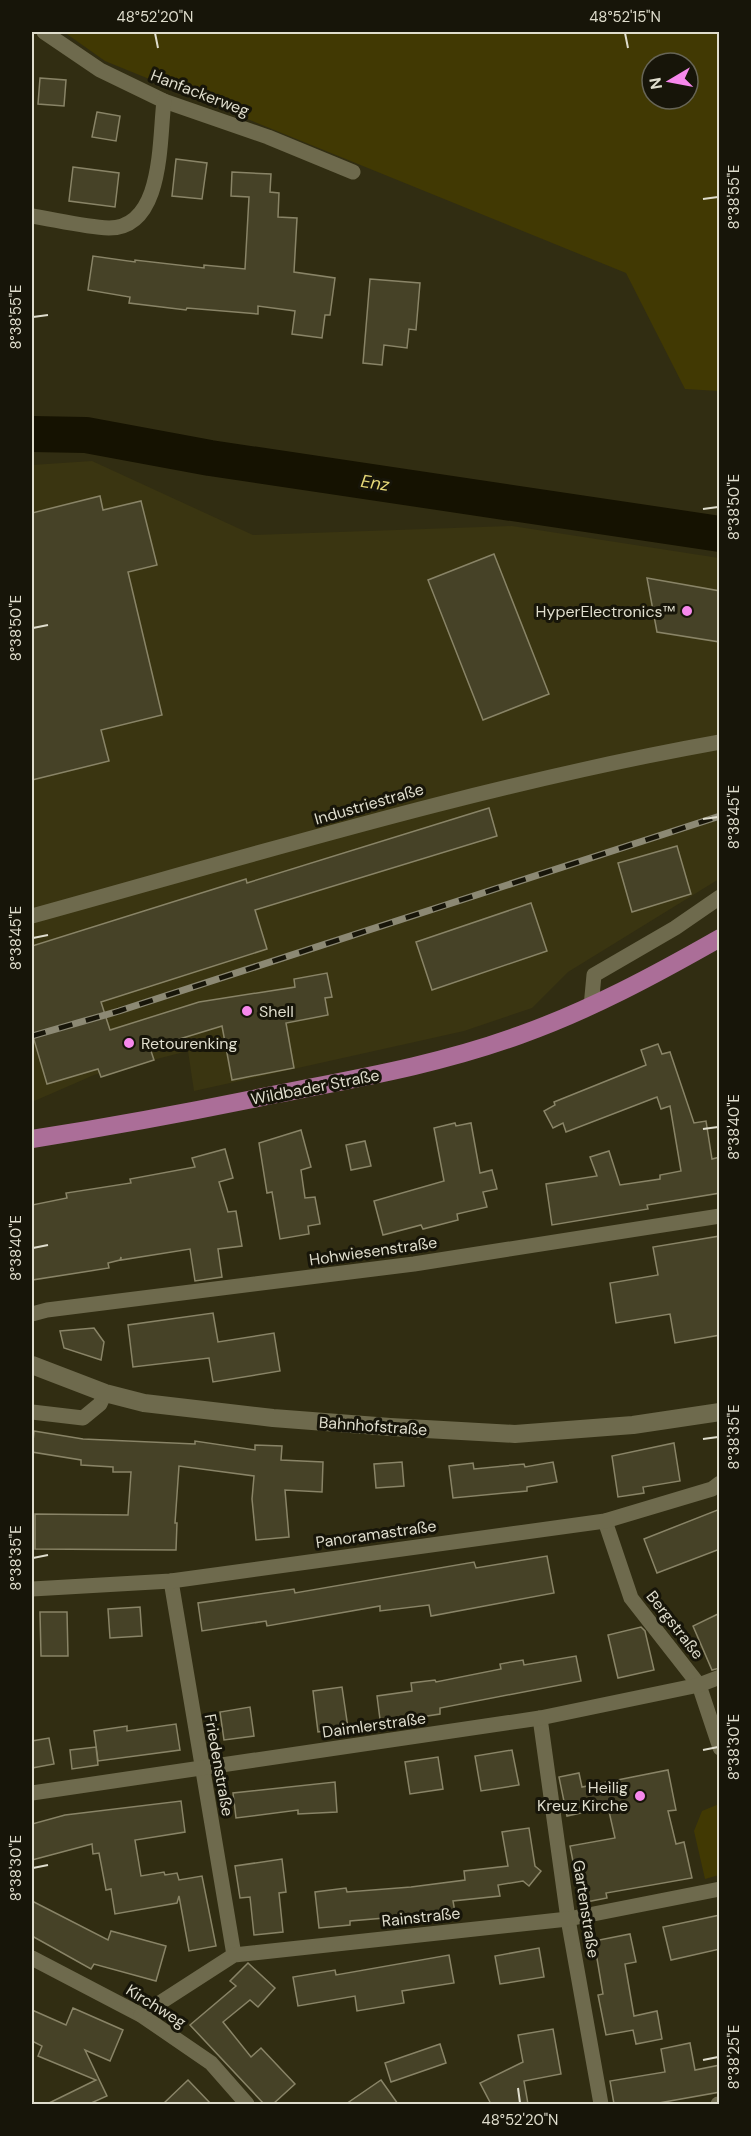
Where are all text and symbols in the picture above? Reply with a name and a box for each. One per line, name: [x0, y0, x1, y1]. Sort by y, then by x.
text: 48°52'20"N: [117, 7, 193, 27]
text: 48°52'15"N: [589, 7, 661, 27]
north arrow: [640, 51, 700, 111]
street label: Hanfackerweg: [148, 65, 252, 121]
text: N: [644, 76, 667, 91]
text: 8°38'55"E: [724, 164, 744, 230]
text: 8°38'55"E: [6, 284, 26, 350]
water label: Enz: [359, 469, 392, 497]
text: 8°38'50"E: [724, 474, 744, 540]
text: 8°38'50"E: [6, 595, 26, 661]
place label: HyperElectronics™: [536, 601, 675, 622]
marker: HyperElectronics™: [680, 604, 694, 618]
street label: Industriestraße: [312, 778, 426, 830]
text: 8°38'45"E: [724, 785, 744, 849]
text: 8°38'45"E: [6, 906, 26, 970]
place label: Shell: [259, 1001, 294, 1022]
marker: Shell: [240, 1004, 254, 1018]
place label: Retourenking: [141, 1033, 238, 1054]
marker: Retourenking: [122, 1036, 136, 1050]
street label: Wildbader Straße: [249, 1064, 381, 1110]
text: 8°38'40"E: [724, 1094, 744, 1160]
text: 8°38'40"E: [6, 1215, 26, 1281]
street label: Hohwiesenstraße: [308, 1232, 438, 1270]
text: 8°38'35"E: [724, 1404, 744, 1470]
street label: Bahnhofstraße: [318, 1412, 428, 1440]
street label: Panoramastraße: [314, 1515, 438, 1553]
text: 8°38'35"E: [6, 1525, 26, 1591]
street label: Bergstraße: [642, 1586, 708, 1664]
street label: Daimlerstraße: [321, 1707, 427, 1743]
street label: Friedenstraße: [200, 1712, 238, 1818]
text: 8°38'30"E: [724, 1714, 744, 1780]
place label: Heilig Kreuz Kirche: [537, 1777, 628, 1816]
marker: Heilig Kreuz Kirche: [633, 1789, 647, 1803]
text: 8°38'30"E: [6, 1835, 26, 1901]
street label: Gartenstraße: [568, 1858, 604, 1960]
street label: Rainstraße: [381, 1902, 461, 1932]
street label: Kirchweg: [122, 1979, 190, 2033]
text: 8°38'25"E: [724, 2024, 744, 2090]
text: 48°52'20"N: [482, 2110, 558, 2130]

